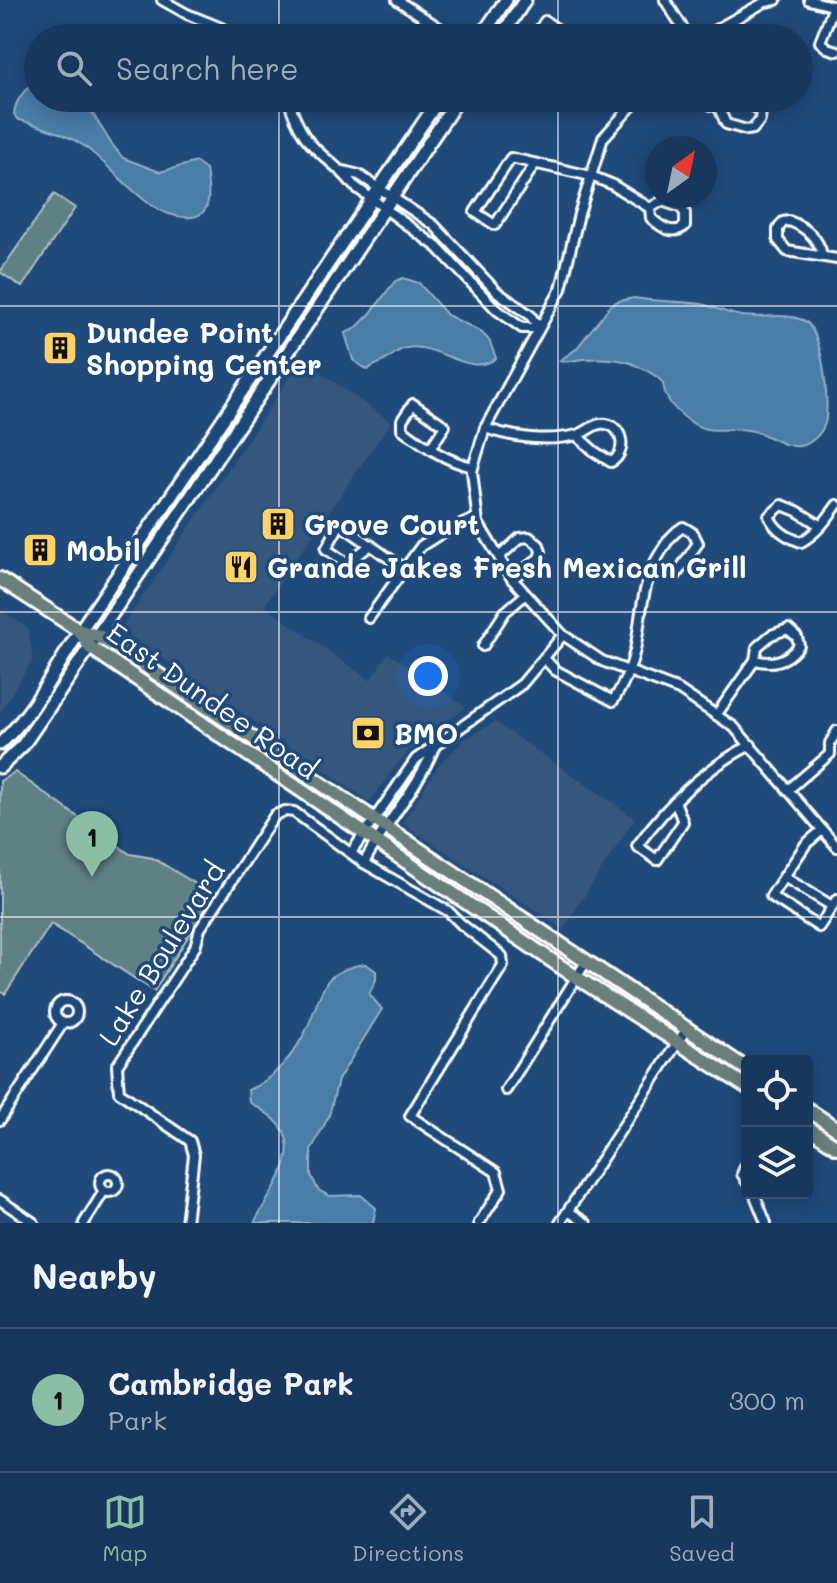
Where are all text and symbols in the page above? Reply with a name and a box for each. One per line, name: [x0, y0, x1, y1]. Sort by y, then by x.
search box: [24, 24, 813, 112]
icon: search: [52, 46, 96, 90]
text: Search here: [116, 48, 299, 88]
north arrow: [645, 136, 717, 208]
place label: Dundee Point Shopping Center: [86, 314, 322, 382]
building icon: Dundee Point Shopping Center: [41, 329, 79, 367]
building icon: Grove Court: [259, 505, 297, 543]
place label: Grove Court: [304, 506, 480, 542]
building icon: Mobil: [21, 531, 59, 569]
place label: Mobil: [66, 532, 140, 568]
restaurant icon: Grande Jakes Fresh Mexican Grill: [222, 548, 260, 586]
place label: Grande Jakes Fresh Mexican Grill: [267, 549, 747, 585]
street label: East Dundee Road: [100, 614, 326, 786]
your location: [408, 656, 448, 696]
bank icon: BMO: [349, 714, 387, 752]
place label: BMO: [394, 715, 458, 751]
pin: 1: [66, 811, 118, 877]
street label: Lake Boulevard: [90, 854, 232, 1052]
map controls: [741, 1055, 813, 1199]
button: locate: [741, 1055, 813, 1127]
button: layers: [741, 1127, 813, 1199]
text: Nearby: [32, 1253, 157, 1298]
text: Cambridge Park: [108, 1363, 354, 1403]
text: 1: [52, 1383, 64, 1417]
text: 300 m: [729, 1383, 805, 1417]
text: Park: [108, 1403, 167, 1437]
tab: Map: [103, 1490, 147, 1567]
tab: Directions: [352, 1490, 464, 1567]
tab: Saved: [669, 1490, 734, 1567]

